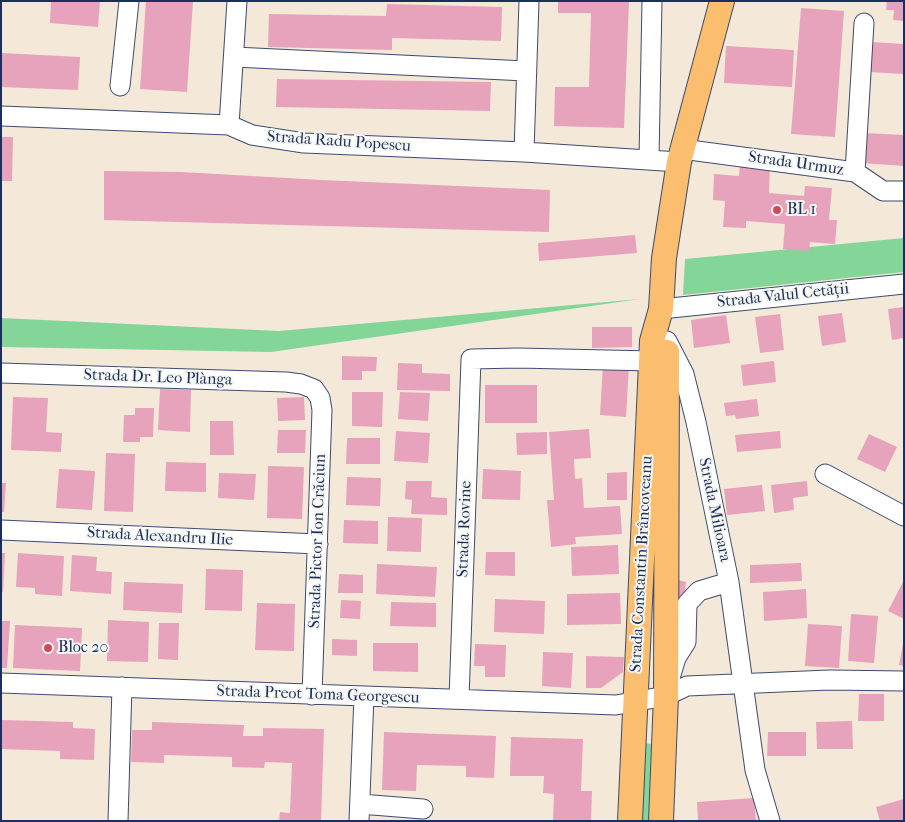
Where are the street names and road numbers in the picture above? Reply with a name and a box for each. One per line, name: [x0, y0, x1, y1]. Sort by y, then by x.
street label: Strada Radu Popescu: [266, 127, 412, 157]
street label: Strada Urmuz: [747, 148, 845, 180]
street label: Strada Valul Cetății: [716, 280, 850, 312]
street label: Strada Dr. Leo Plànga: [83, 366, 233, 390]
street label: Strada Pictor Ion Crăciun: [305, 453, 331, 629]
street label: Strada Constantin Brâncoveanu: [627, 455, 657, 673]
street label: Strada Milioara: [694, 456, 734, 564]
street label: Strada Rovine: [454, 480, 476, 578]
street label: Strada Alexandru Ilie: [86, 524, 234, 550]
street label: Strada Preot Toma Georgescu: [216, 682, 420, 708]

